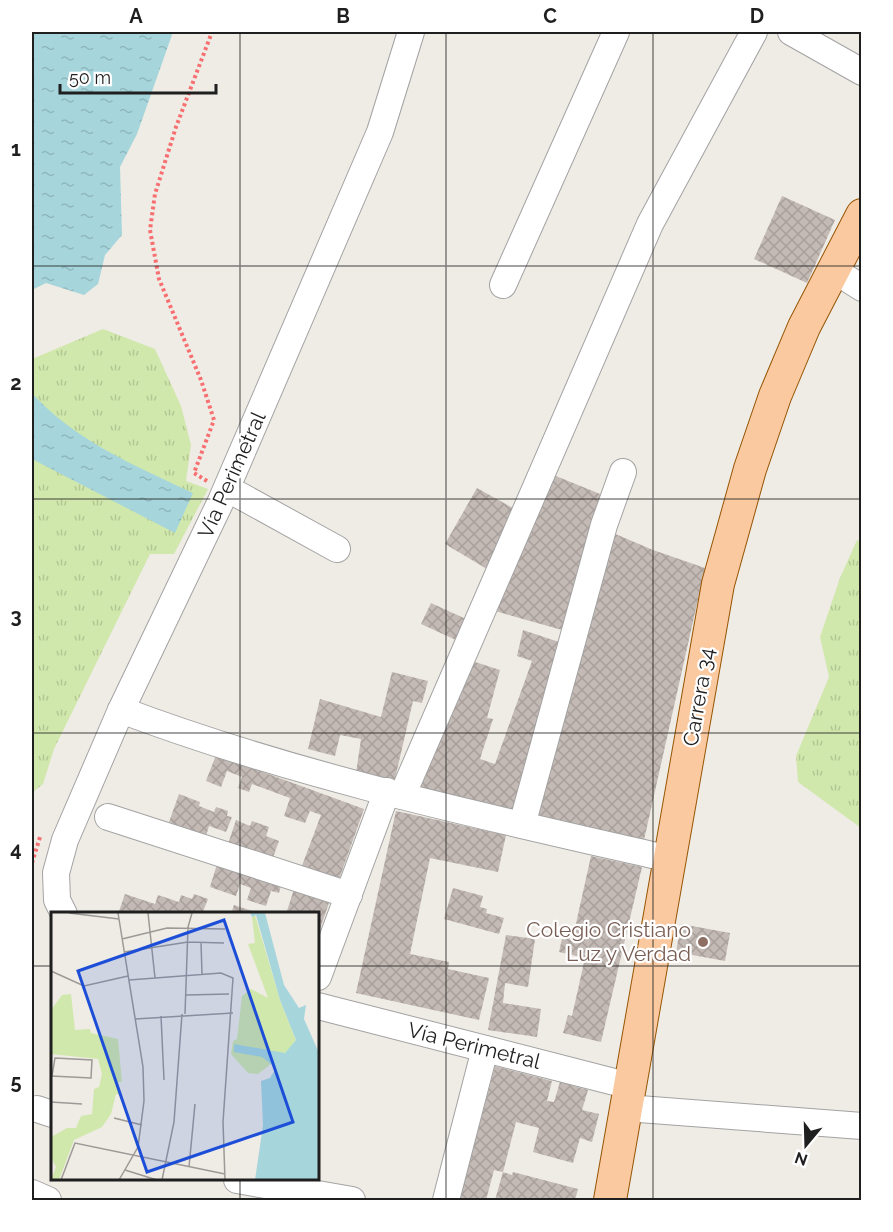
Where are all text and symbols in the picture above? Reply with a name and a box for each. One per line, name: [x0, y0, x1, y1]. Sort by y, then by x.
text: A: [129, 4, 143, 28]
text: B: [336, 4, 350, 28]
text: C: [543, 4, 557, 28]
text: D: [750, 4, 764, 28]
scale bar: [60, 57, 216, 95]
text: 50 m: [69, 67, 111, 88]
text: 1: [11, 137, 21, 161]
text: 2: [10, 371, 22, 395]
street label: Vía Perimetral: [193, 407, 271, 542]
text: 3: [10, 604, 22, 628]
street label: Carrera 34: [678, 646, 719, 748]
text: 4: [10, 837, 22, 861]
inset map: [51, 912, 320, 1181]
place label: Colegio Cristiano Luz y Verdad: [526, 917, 691, 966]
marker: Colegio Cristiano Luz y Verdad: [696, 935, 710, 949]
street label: Vía Perimetral: [405, 1017, 543, 1074]
text: 5: [10, 1070, 22, 1094]
north arrow: [776, 1115, 836, 1175]
text: N: [792, 1148, 810, 1170]

